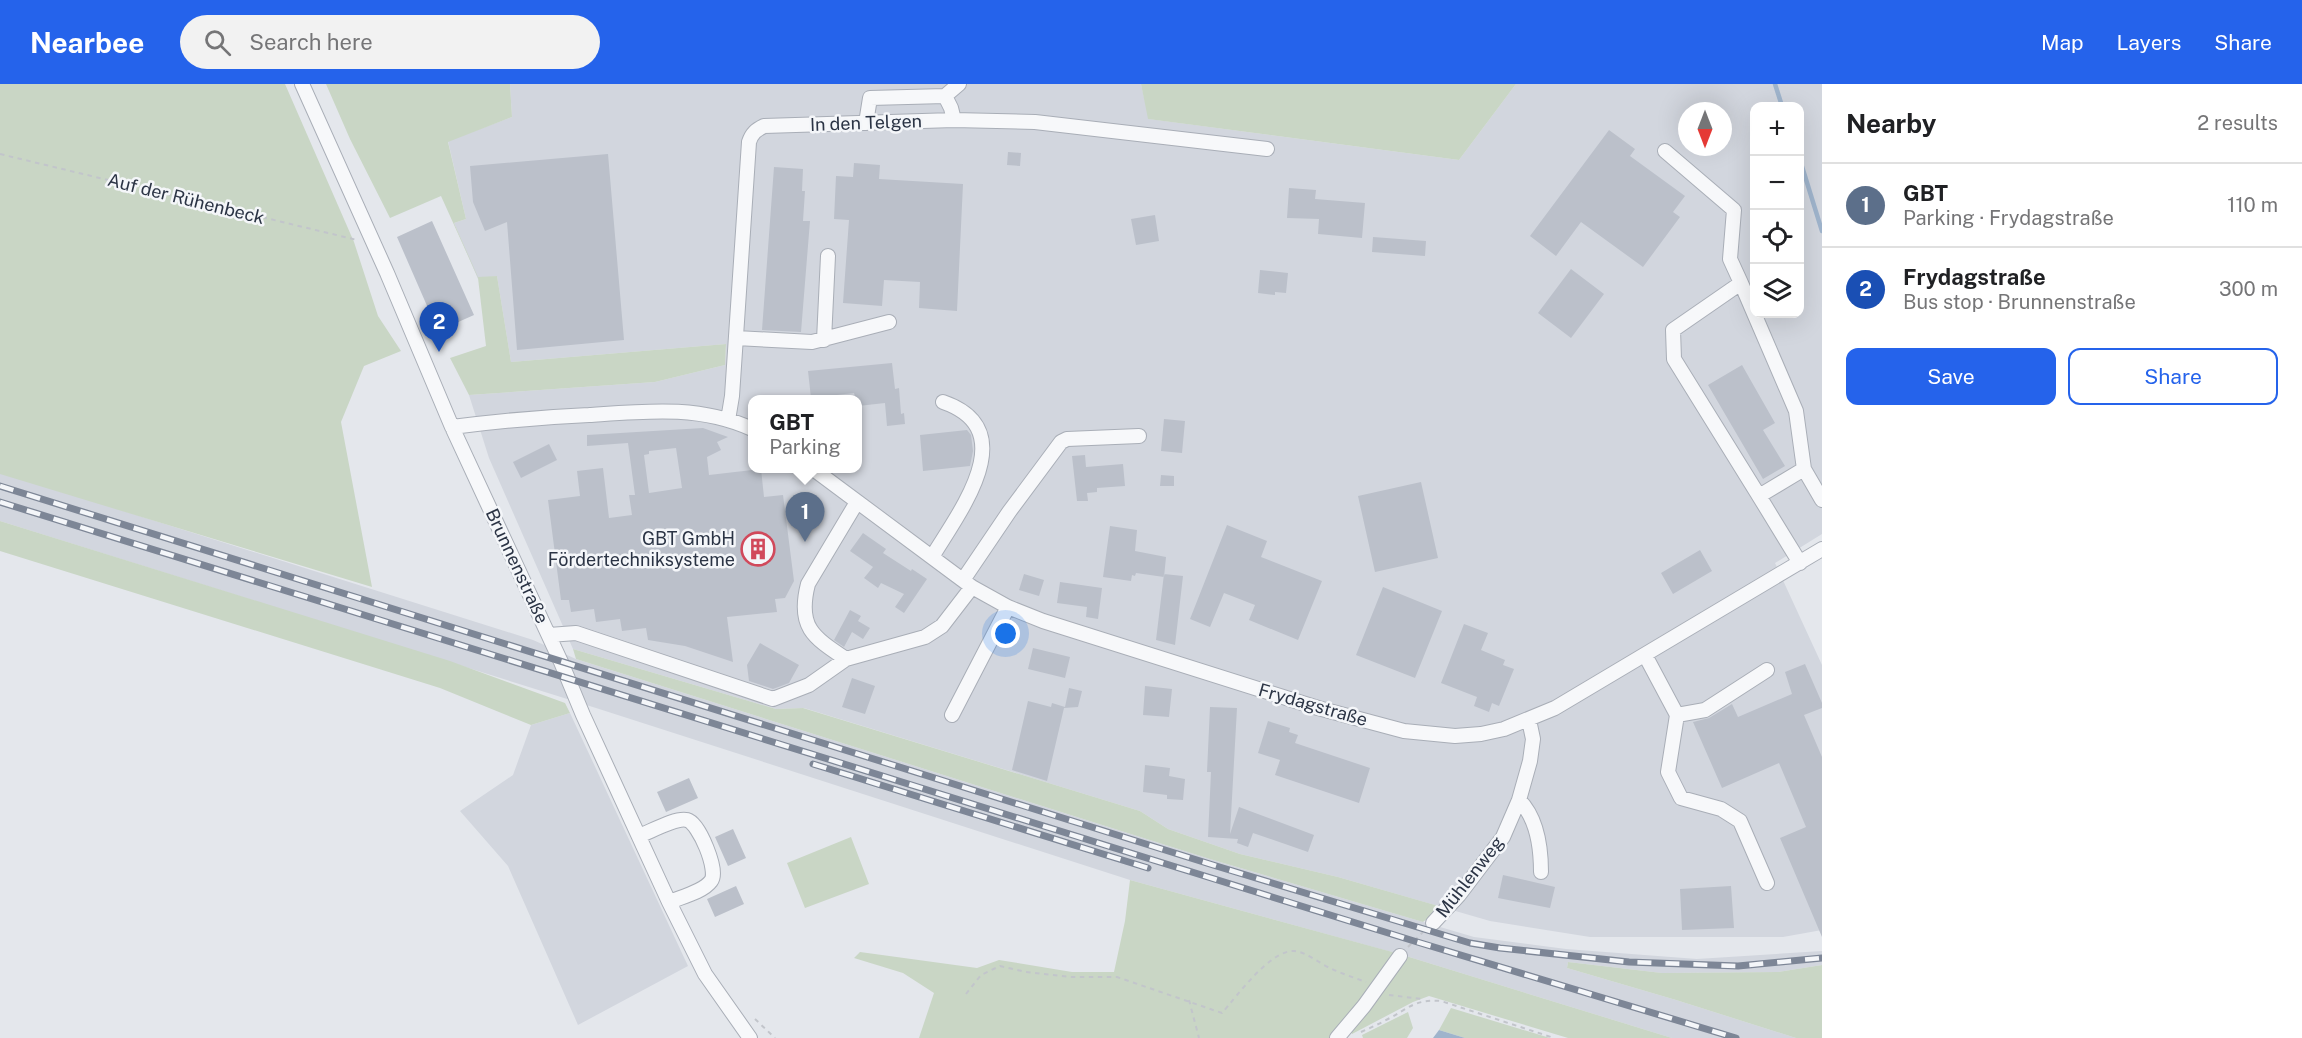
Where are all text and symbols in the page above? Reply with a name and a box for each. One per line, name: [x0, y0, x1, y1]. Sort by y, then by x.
search box: [180, 15, 600, 69]
text: Nearbee: [30, 26, 144, 59]
icon: search: [201, 26, 234, 59]
text: Search here: [249, 29, 373, 55]
text: Map: [2041, 30, 2084, 55]
text: Layers: [2117, 30, 2181, 55]
text: Share: [2214, 30, 2272, 55]
north arrow: [1678, 102, 1732, 156]
map controls: [1750, 102, 1804, 318]
button: +: [1750, 102, 1804, 156]
text: Nearby: [1846, 108, 1936, 139]
street label: In den Telgen: [810, 110, 922, 135]
text: 2 results: [2197, 111, 2278, 135]
button: −: [1750, 156, 1804, 210]
street label: Auf der Rühenbeck: [105, 169, 267, 228]
text: GBT: [1903, 180, 1948, 206]
text: 1: [1861, 193, 1870, 217]
text: 110 m: [2227, 193, 2278, 217]
text: Parking · Frydagstraße: [1903, 206, 2114, 230]
button: locate: [1750, 210, 1804, 264]
button: layers: [1750, 264, 1804, 318]
text: Frydagstraße: [1903, 264, 2046, 290]
text: 2: [1859, 277, 1872, 301]
text: 300 m: [2219, 277, 2278, 301]
text: Bus stop · Brunnenstraße: [1903, 290, 2136, 314]
pin: 2: [420, 302, 458, 352]
button: Save: [1846, 348, 2056, 405]
button: Share: [2068, 348, 2278, 405]
popup: [748, 395, 862, 473]
text: GBT: [769, 409, 814, 435]
text: Parking: [769, 435, 841, 459]
pin: 1: [786, 492, 824, 542]
street label: Brunnenstraße: [482, 505, 553, 627]
place label: GBT GmbH Fördertechniksysteme: [548, 528, 735, 570]
building icon: GBT GmbH Fördertechniksysteme: [740, 531, 776, 567]
your location: [991, 619, 1020, 648]
street label: Frydagstraße: [1256, 679, 1370, 730]
street label: Mühlenweg: [1431, 832, 1508, 922]

